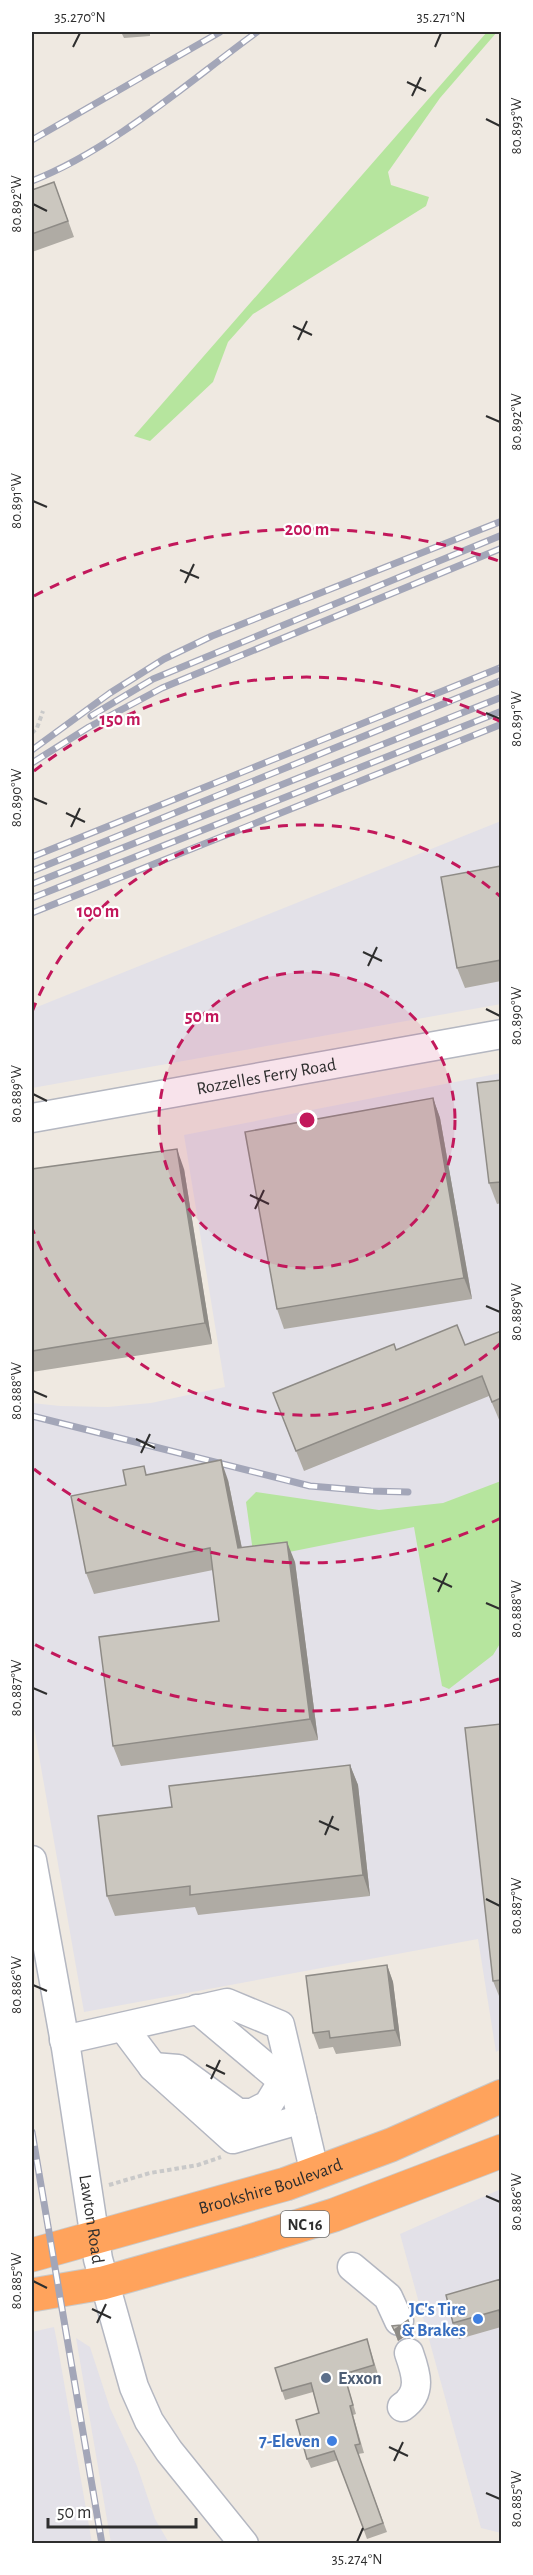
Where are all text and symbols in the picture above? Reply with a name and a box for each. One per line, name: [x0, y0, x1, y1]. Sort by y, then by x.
text: 35.270°N: [54, 10, 106, 25]
text: 35.271°N: [417, 10, 465, 25]
text: 80.893°W: [509, 97, 524, 154]
text: 80.892°W: [9, 175, 24, 233]
text: 80.892°W: [509, 393, 524, 451]
text: 80.891°W: [9, 473, 24, 529]
text: 200 m: [285, 521, 329, 539]
text: 80.891°W: [509, 691, 524, 747]
text: 150 m: [100, 711, 140, 729]
text: 80.890°W: [9, 768, 24, 827]
text: 100 m: [77, 903, 119, 921]
text: 80.890°W: [509, 986, 524, 1045]
text: 50 m: [185, 1008, 219, 1026]
street label: Rozzelles Ferry Road: [195, 1056, 338, 1098]
text: 80.889°W: [9, 1065, 24, 1123]
centre of rings: [297, 1110, 317, 1130]
text: 80.889°W: [509, 1283, 524, 1341]
text: 80.888°W: [9, 1361, 24, 1420]
text: 80.888°W: [509, 1579, 524, 1638]
text: 80.887°W: [9, 1659, 24, 1716]
text: 80.887°W: [509, 1877, 524, 1934]
text: 80.886°W: [9, 1956, 24, 2014]
street label: Brookshire Boulevard: [197, 2156, 345, 2218]
street label: Lawton Road: [75, 2173, 107, 2265]
text: 80.886°W: [509, 2173, 524, 2231]
road number: NC 16: [281, 2211, 329, 2237]
text: 80.885°W: [9, 2252, 24, 2309]
place label: JC's Tire & Brakes: [401, 2301, 466, 2340]
marker: JC's Tire & Brakes: [471, 2312, 485, 2326]
place label: Exxon: [338, 2370, 382, 2388]
marker: Exxon: [319, 2371, 333, 2385]
place label: 7-Eleven: [259, 2433, 320, 2451]
marker: 7-Eleven: [325, 2434, 339, 2448]
text: 80.885°W: [509, 2470, 524, 2527]
scale bar: [48, 2491, 196, 2529]
text: 50 m: [57, 2504, 91, 2522]
text: 35.274°N: [332, 2552, 382, 2567]

